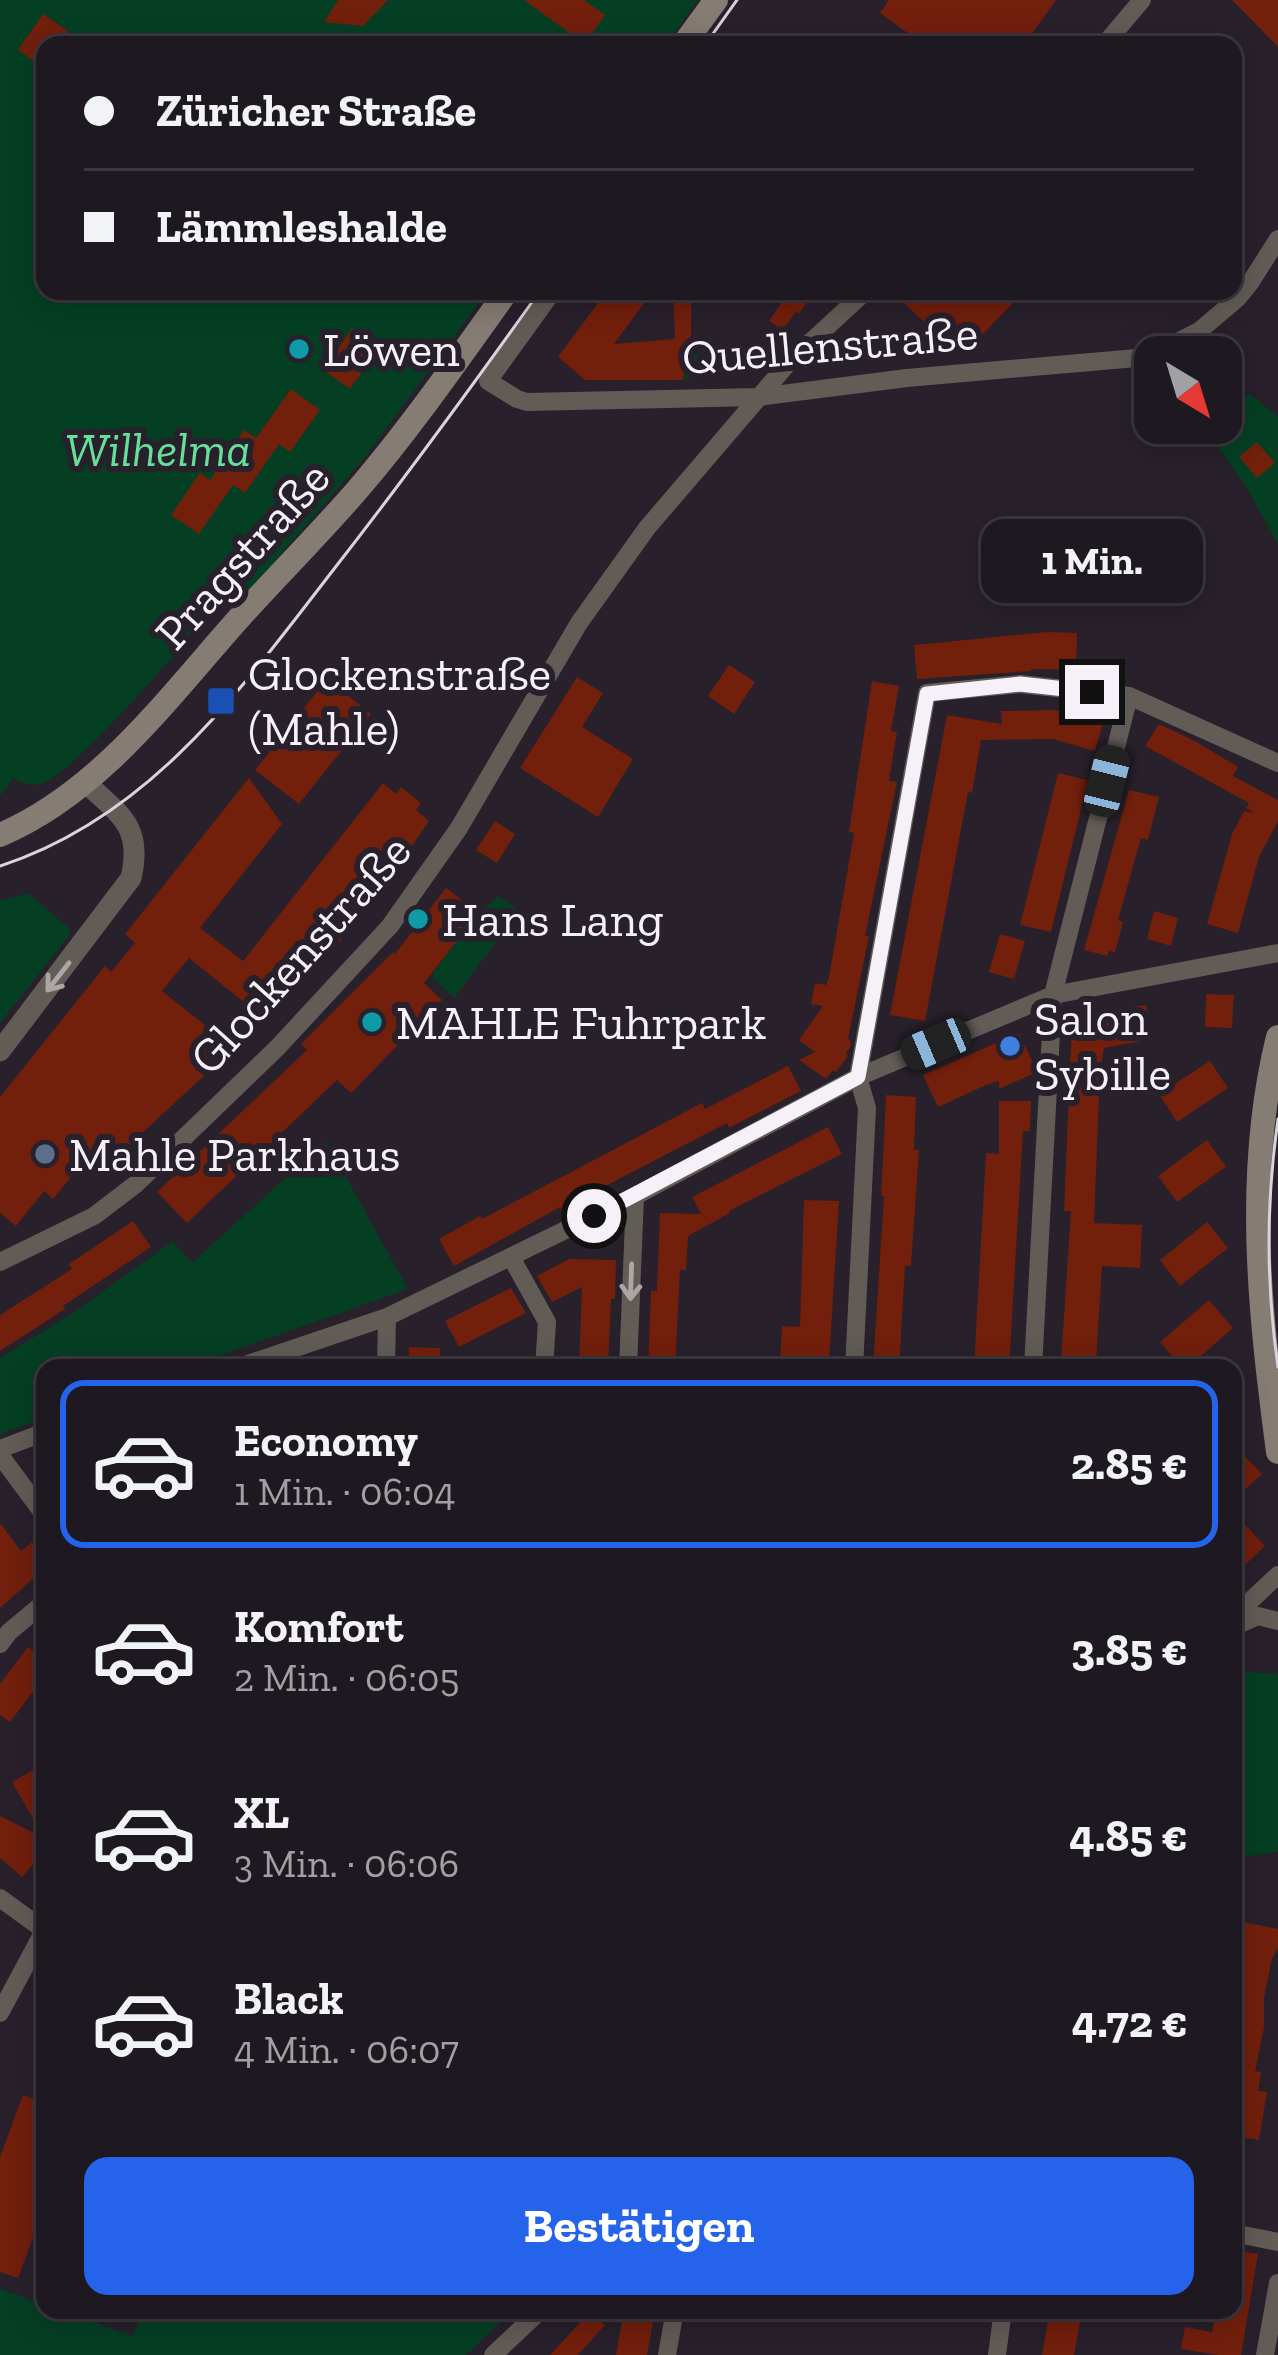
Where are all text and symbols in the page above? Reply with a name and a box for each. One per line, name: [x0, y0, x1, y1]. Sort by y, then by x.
text: Züricher Straße: [156, 84, 476, 138]
text: Lämmleshalde: [156, 200, 447, 254]
street label: Quellenstraße: [680, 304, 980, 386]
place label: Löwen: [323, 321, 460, 378]
marker: Löwen: [286, 336, 312, 362]
north arrow: [1134, 336, 1242, 444]
map controls: [1134, 336, 1242, 444]
park label: Wilhelma: [65, 421, 251, 478]
street label: Pragstraße: [143, 449, 341, 661]
callout: 1 Min.: [981, 518, 1203, 602]
text: 1 Min.: [1041, 537, 1143, 584]
place label: Glockenstraße (Mahle): [248, 645, 551, 757]
route end: [1065, 665, 1119, 719]
marker: Glockenstraße (Mahle): [205, 685, 237, 717]
car: [1081, 742, 1133, 820]
street label: Glockenstraße: [177, 822, 423, 1086]
place label: Hans Lang: [442, 891, 664, 948]
marker: Hans Lang: [405, 906, 431, 932]
one-way arrow: [45, 960, 72, 992]
place label: Salon Sybille: [1034, 990, 1171, 1102]
place label: MAHLE Fuhrpark: [396, 994, 766, 1051]
marker: MAHLE Fuhrpark: [359, 1009, 385, 1035]
car: [896, 1013, 976, 1075]
marker: Salon Sybille: [997, 1033, 1023, 1059]
place label: Mahle Parkhaus: [69, 1126, 400, 1183]
marker: Mahle Parkhaus: [32, 1141, 58, 1167]
route start: [567, 1189, 621, 1243]
one-way arrow: [620, 1262, 643, 1301]
icon: car: [90, 1410, 198, 1518]
text: Economy: [234, 1414, 418, 1468]
text: 2.85 €: [1071, 1437, 1188, 1491]
text: 1 Min. · 06:04: [234, 1468, 455, 1515]
icon: car: [90, 1596, 198, 1704]
text: Komfort: [234, 1600, 403, 1654]
text: 3.85 €: [1071, 1623, 1188, 1677]
text: 2 Min. · 06:05: [234, 1654, 459, 1701]
icon: car: [90, 1782, 198, 1890]
text: XL: [234, 1786, 289, 1840]
text: 4.85 €: [1069, 1809, 1188, 1863]
text: 3 Min. · 06:06: [234, 1840, 459, 1887]
icon: car: [90, 1968, 198, 2076]
text: Black: [234, 1972, 344, 2026]
text: 4.72 €: [1072, 1995, 1188, 2049]
text: 4 Min. · 06:07: [234, 2026, 459, 2073]
button: Bestätigen: [84, 2157, 1194, 2295]

